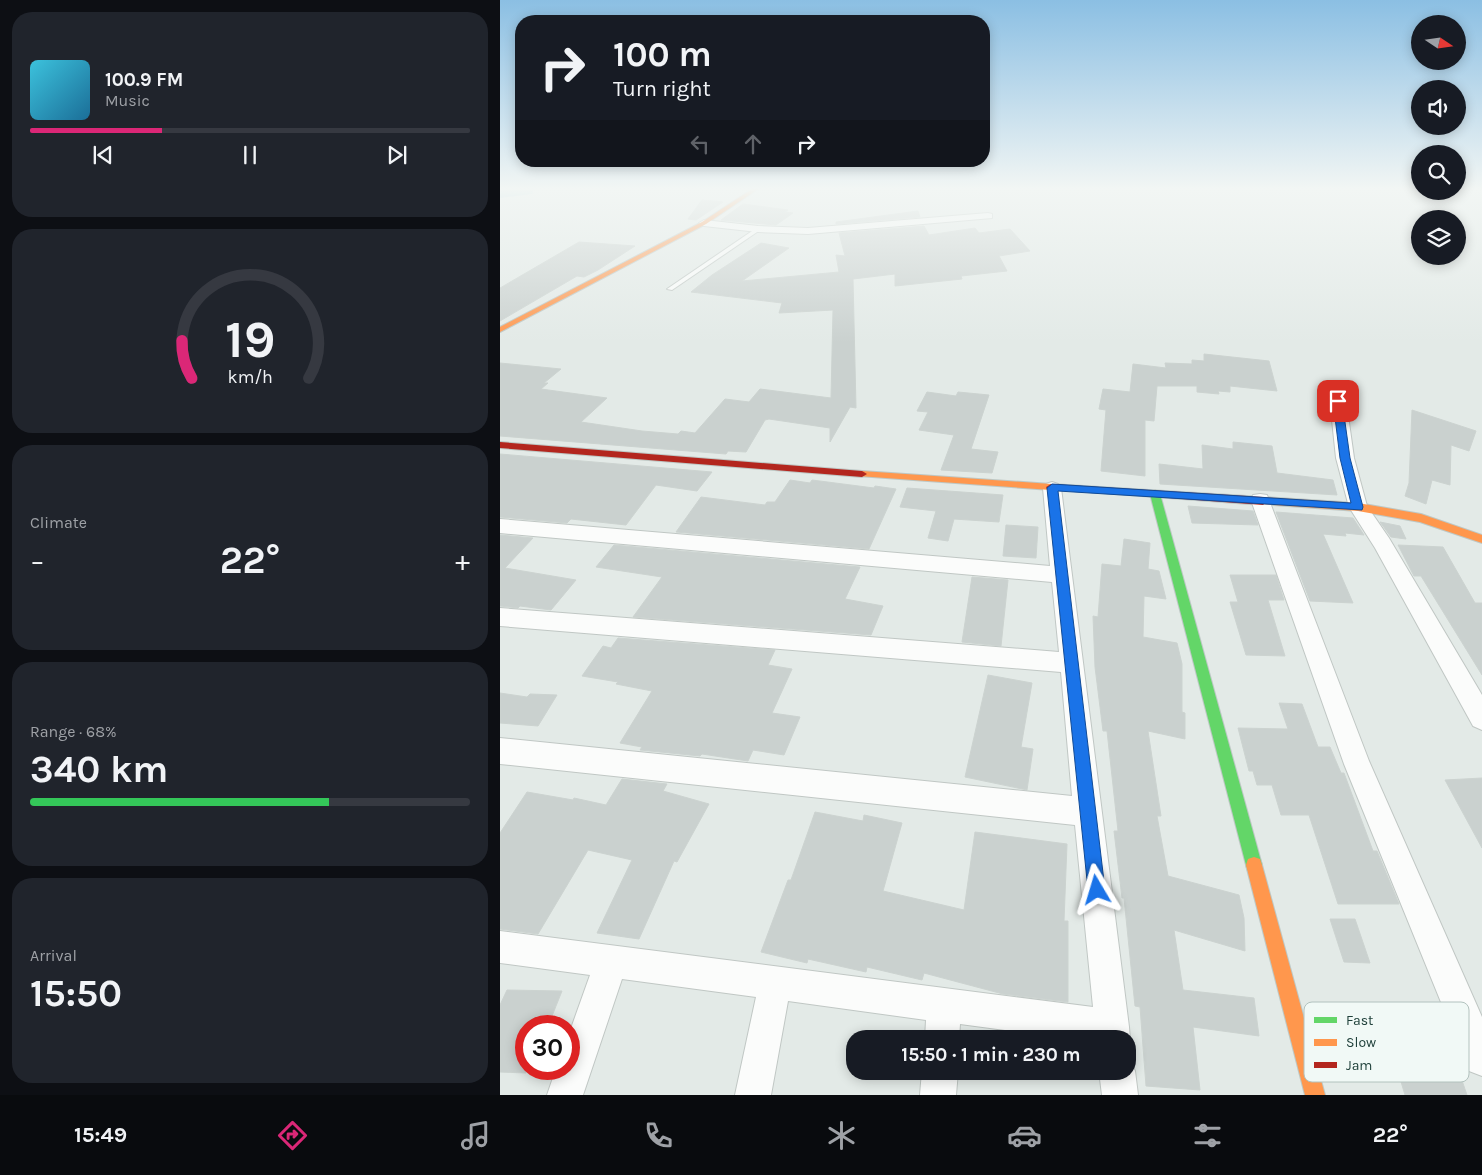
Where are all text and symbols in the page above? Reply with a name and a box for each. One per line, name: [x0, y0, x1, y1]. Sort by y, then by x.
north arrow: [1411, 15, 1466, 70]
map controls: [1411, 15, 1466, 265]
text: 100 m: [613, 34, 712, 75]
icon: right: [530, 35, 595, 100]
text: 100.9 FM: [105, 69, 183, 91]
text: Turn right: [613, 76, 711, 102]
button: sound: [1411, 80, 1466, 135]
text: Music: [105, 91, 150, 110]
icon: left: [686, 130, 714, 158]
icon: ahead: [739, 130, 767, 158]
icon: right: [792, 130, 820, 158]
icon: previous: [89, 141, 117, 169]
icon: pause: [236, 141, 264, 169]
icon: next: [383, 141, 411, 169]
button: search: [1411, 145, 1466, 200]
button: layers: [1411, 210, 1466, 265]
text: 19: [225, 309, 275, 370]
text: km/h: [227, 367, 273, 388]
pin: [1317, 380, 1359, 422]
icon: arrive: [1324, 387, 1352, 415]
text: Climate: [30, 513, 87, 532]
text: 22°: [220, 538, 280, 583]
text: −: [30, 544, 45, 577]
text: +: [455, 544, 470, 577]
text: Range · 68%: [30, 722, 117, 741]
text: 340 km: [30, 747, 168, 792]
position arrow: [1070, 863, 1122, 915]
text: Arrival: [30, 946, 77, 965]
text: 15:50: [30, 971, 122, 1016]
legend: [1304, 1002, 1469, 1082]
text: Fast: [1346, 1012, 1373, 1029]
speed limit sign: 30: [515, 1015, 580, 1080]
text: Slow: [1346, 1034, 1376, 1051]
text: 15:50 · 1 min · 230 m: [901, 1044, 1081, 1066]
text: Jam: [1346, 1057, 1372, 1074]
icon: directions: [275, 1118, 310, 1153]
icon: music: [458, 1118, 493, 1153]
icon: phone: [641, 1118, 676, 1153]
icon: climate: [824, 1118, 859, 1153]
icon: car: [1007, 1118, 1042, 1153]
icon: filters: [1190, 1118, 1225, 1153]
text: 15:49: [74, 1122, 127, 1148]
text: 22°: [1373, 1122, 1408, 1148]

